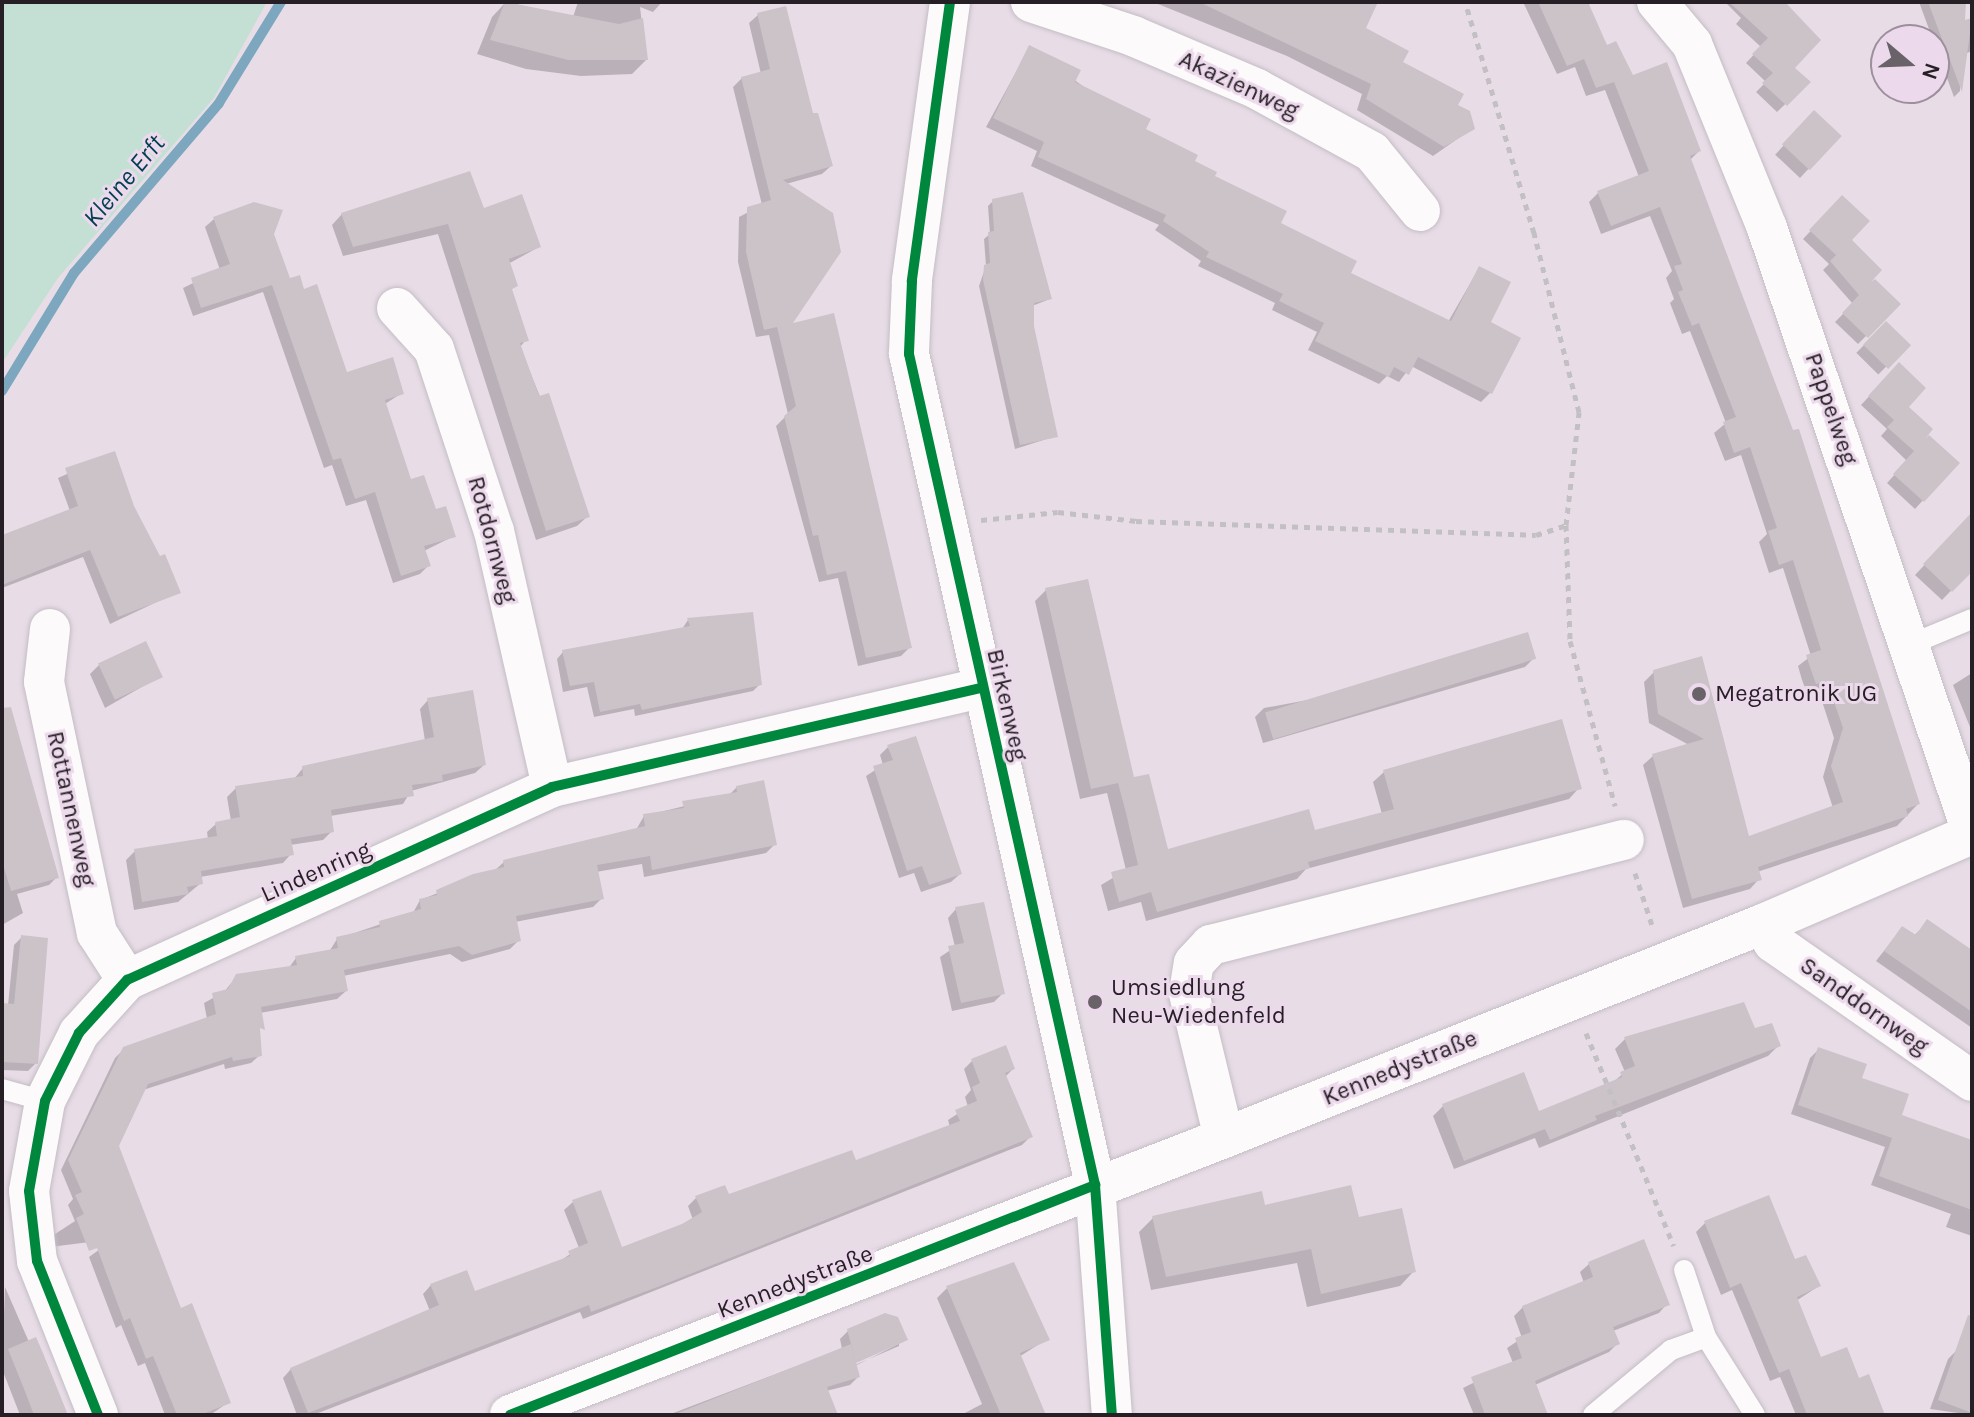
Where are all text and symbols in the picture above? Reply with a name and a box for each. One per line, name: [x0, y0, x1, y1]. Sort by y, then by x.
north arrow: [1870, 24, 1950, 104]
street label: Akazienweg: [1174, 45, 1304, 125]
text: N: [1916, 59, 1946, 83]
water label: Kleine Erft: [77, 129, 171, 233]
street label: Pappelweg: [1798, 349, 1864, 469]
street label: Rotdornweg: [461, 473, 523, 607]
street label: Birkenweg: [980, 646, 1034, 764]
place label: Megatronik UG: [1715, 680, 1877, 708]
marker: Megatronik UG: [1690, 685, 1708, 703]
street label: Rottannenweg: [40, 729, 102, 889]
street label: Lindenring: [256, 835, 376, 909]
street label: Sanddornweg: [1794, 951, 1934, 1061]
place label: Umsiedlung Neu-Wiedenfeld: [1111, 974, 1286, 1030]
marker: Umsiedlung Neu-Wiedenfeld: [1086, 993, 1104, 1011]
street label: Kennedystraße: [1319, 1024, 1481, 1112]
street label: Kennedystraße: [713, 1239, 877, 1325]

